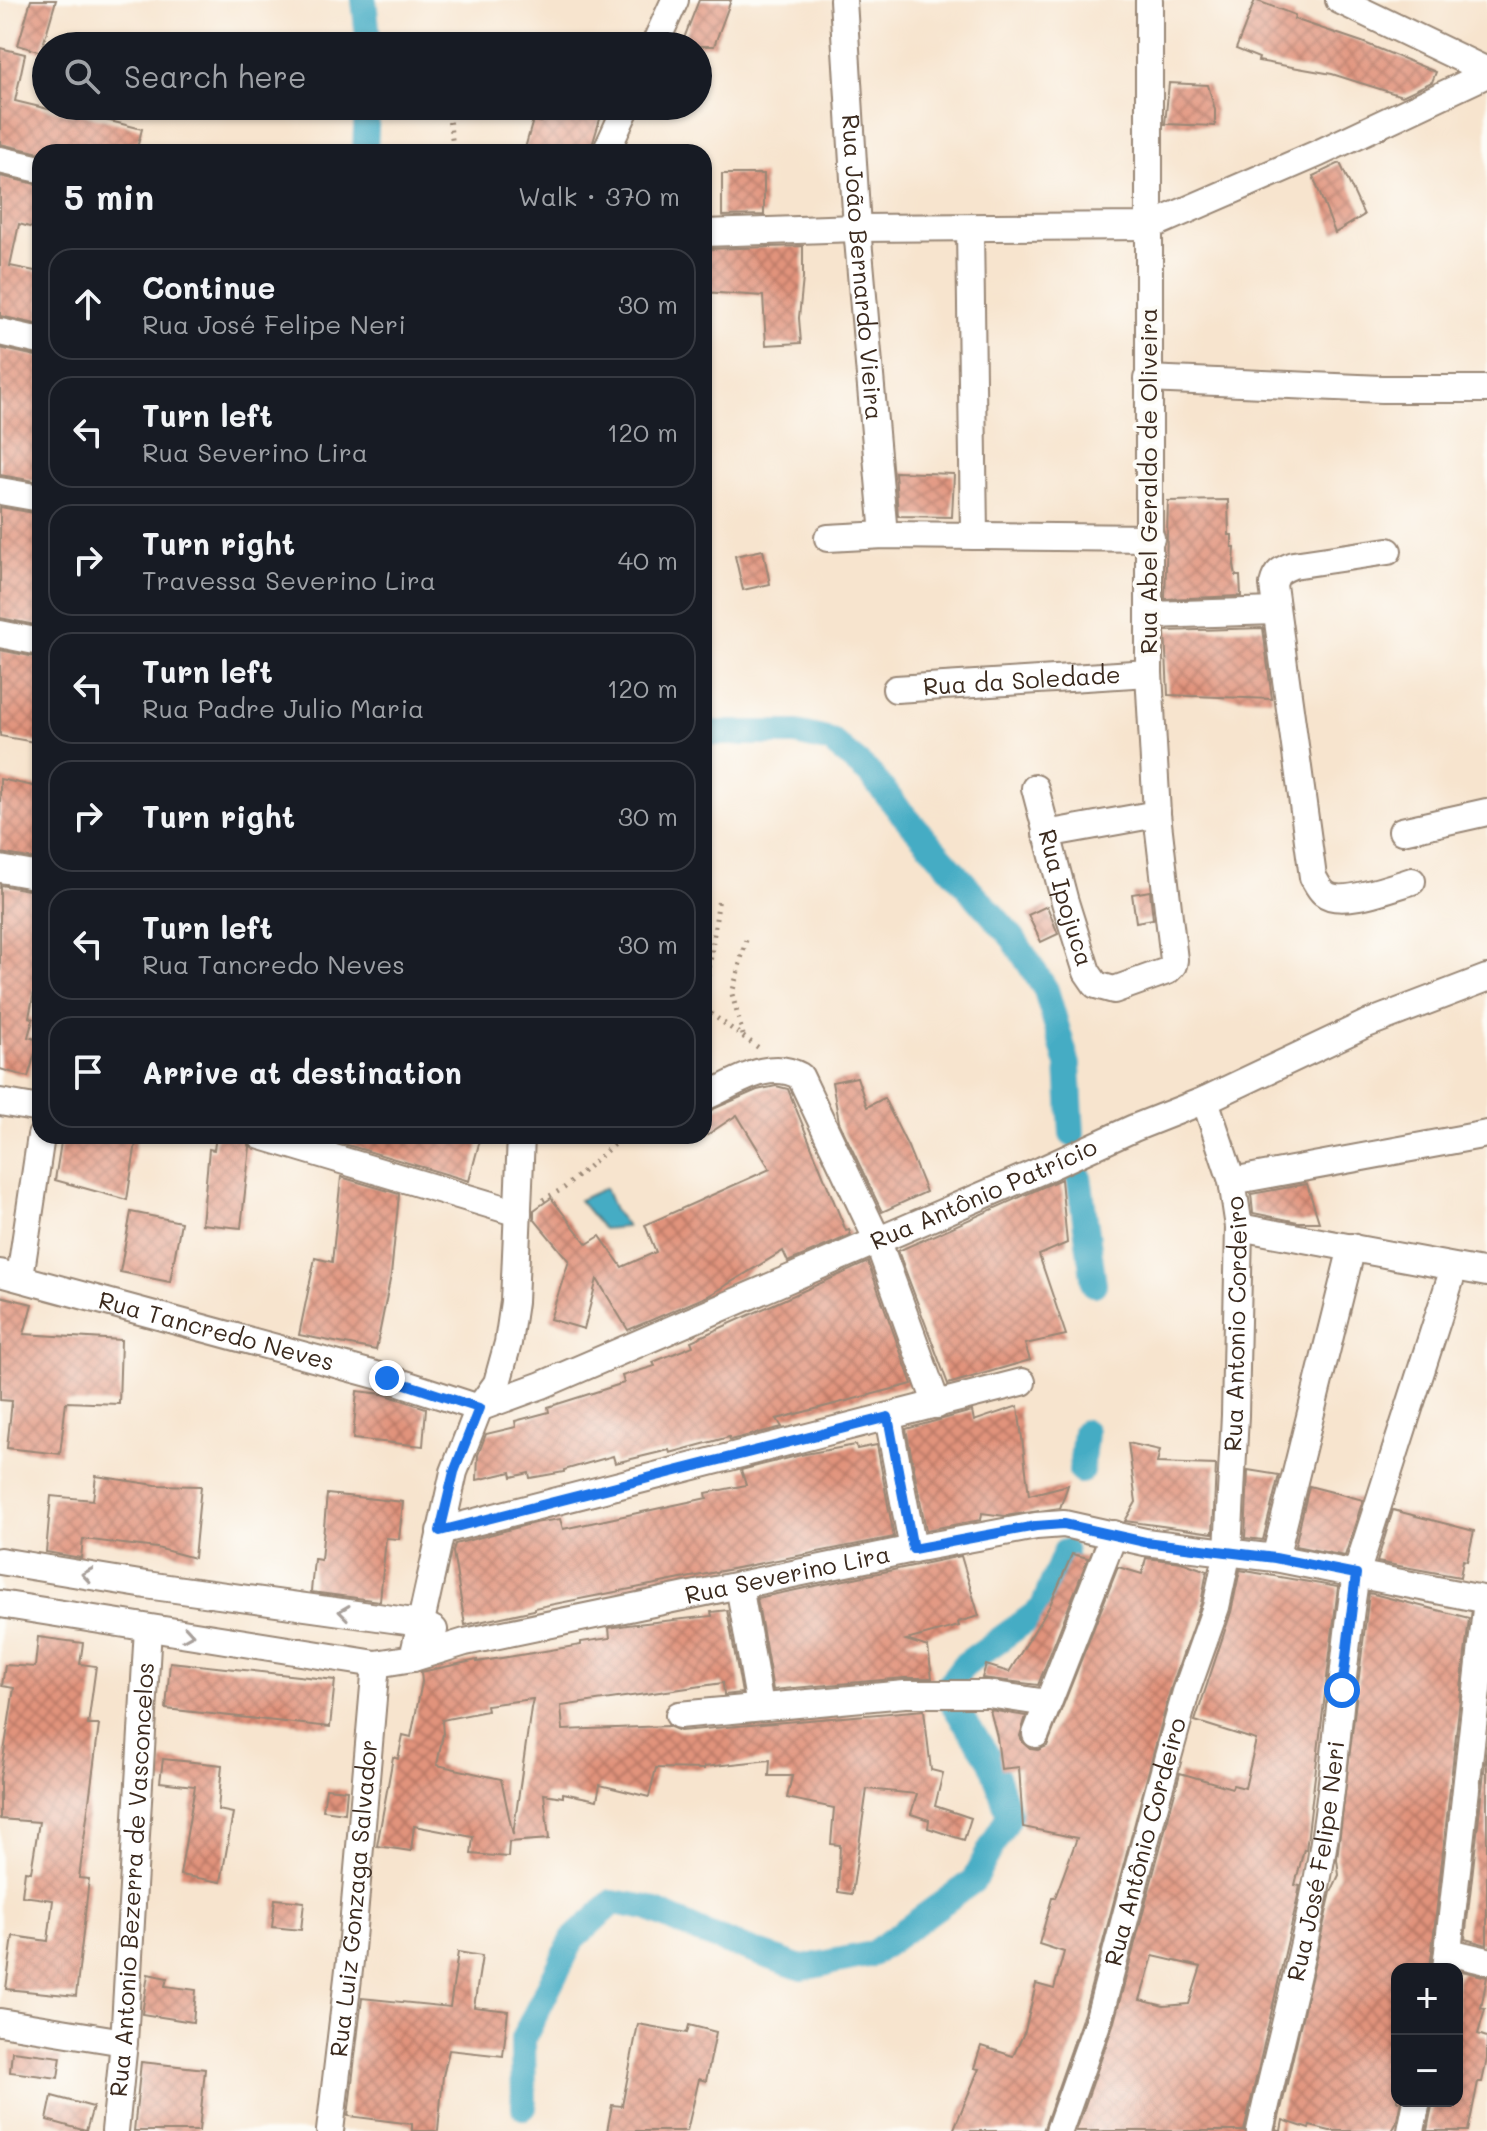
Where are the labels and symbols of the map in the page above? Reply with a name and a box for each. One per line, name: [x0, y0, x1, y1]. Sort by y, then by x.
street label: Rua João Bernardo Vieira: [836, 113, 891, 421]
street label: Rua Abel Geraldo de Oliveira: [1132, 308, 1163, 654]
street label: Rua da Soledade: [922, 658, 1121, 701]
street label: Rua Ipojuca: [1033, 826, 1101, 970]
street label: Rua Antônio Patrício: [865, 1130, 1101, 1256]
street label: Rua Antonio Cordeiro: [1216, 1194, 1253, 1452]
street label: Rua Tancredo Neves: [95, 1283, 338, 1377]
route end: [369, 1360, 405, 1396]
street label: Rua Severino Lira: [682, 1537, 893, 1610]
one-way arrow: [80, 1567, 93, 1584]
one-way arrow: [337, 1604, 350, 1621]
one-way arrow: [181, 1625, 195, 1642]
street label: Rua Antonio Bezerra de Vasconcelos: [102, 1661, 160, 2098]
route start: [1324, 1672, 1360, 1708]
street label: Rua Antônio Cordeiro: [1096, 1714, 1192, 1969]
street label: Rua Luiz Gonzaga Salvador: [322, 1738, 383, 2059]
street label: Rua José Felipe Neri: [1279, 1739, 1350, 1984]

